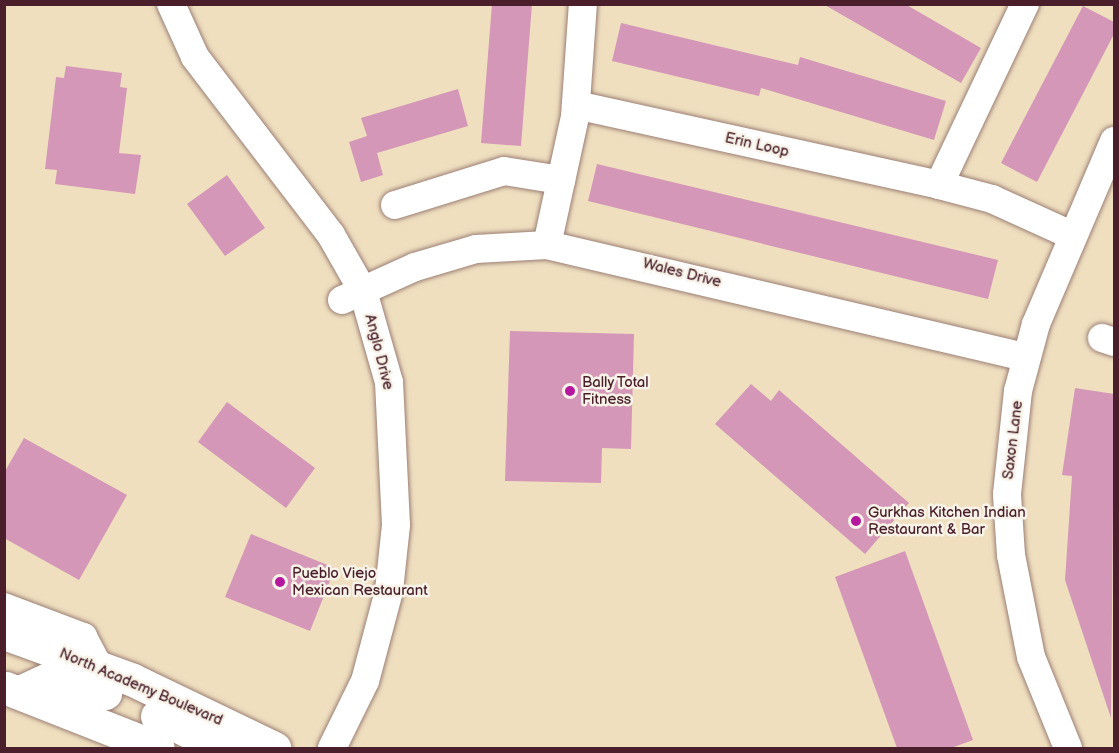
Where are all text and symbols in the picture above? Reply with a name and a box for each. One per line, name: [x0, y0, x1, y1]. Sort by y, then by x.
street label: Erin Loop: [723, 129, 791, 161]
street label: Wales Drive: [641, 255, 723, 291]
street label: Anglo Drive: [361, 312, 397, 392]
place label: Bally Total Fitness: [582, 373, 650, 408]
marker: Bally Total Fitness: [563, 384, 577, 398]
street label: Saxon Lane: [999, 400, 1027, 480]
place label: Gurkhas Kitchen Indian Restaurant & Bar: [868, 503, 1026, 538]
marker: Gurkhas Kitchen Indian Restaurant & Bar: [849, 514, 863, 528]
place label: Pueblo Viejo Mexican Restaurant: [292, 564, 428, 599]
marker: Pueblo Viejo Mexican Restaurant: [273, 575, 287, 589]
street label: North Academy Boulevard: [56, 644, 226, 730]

